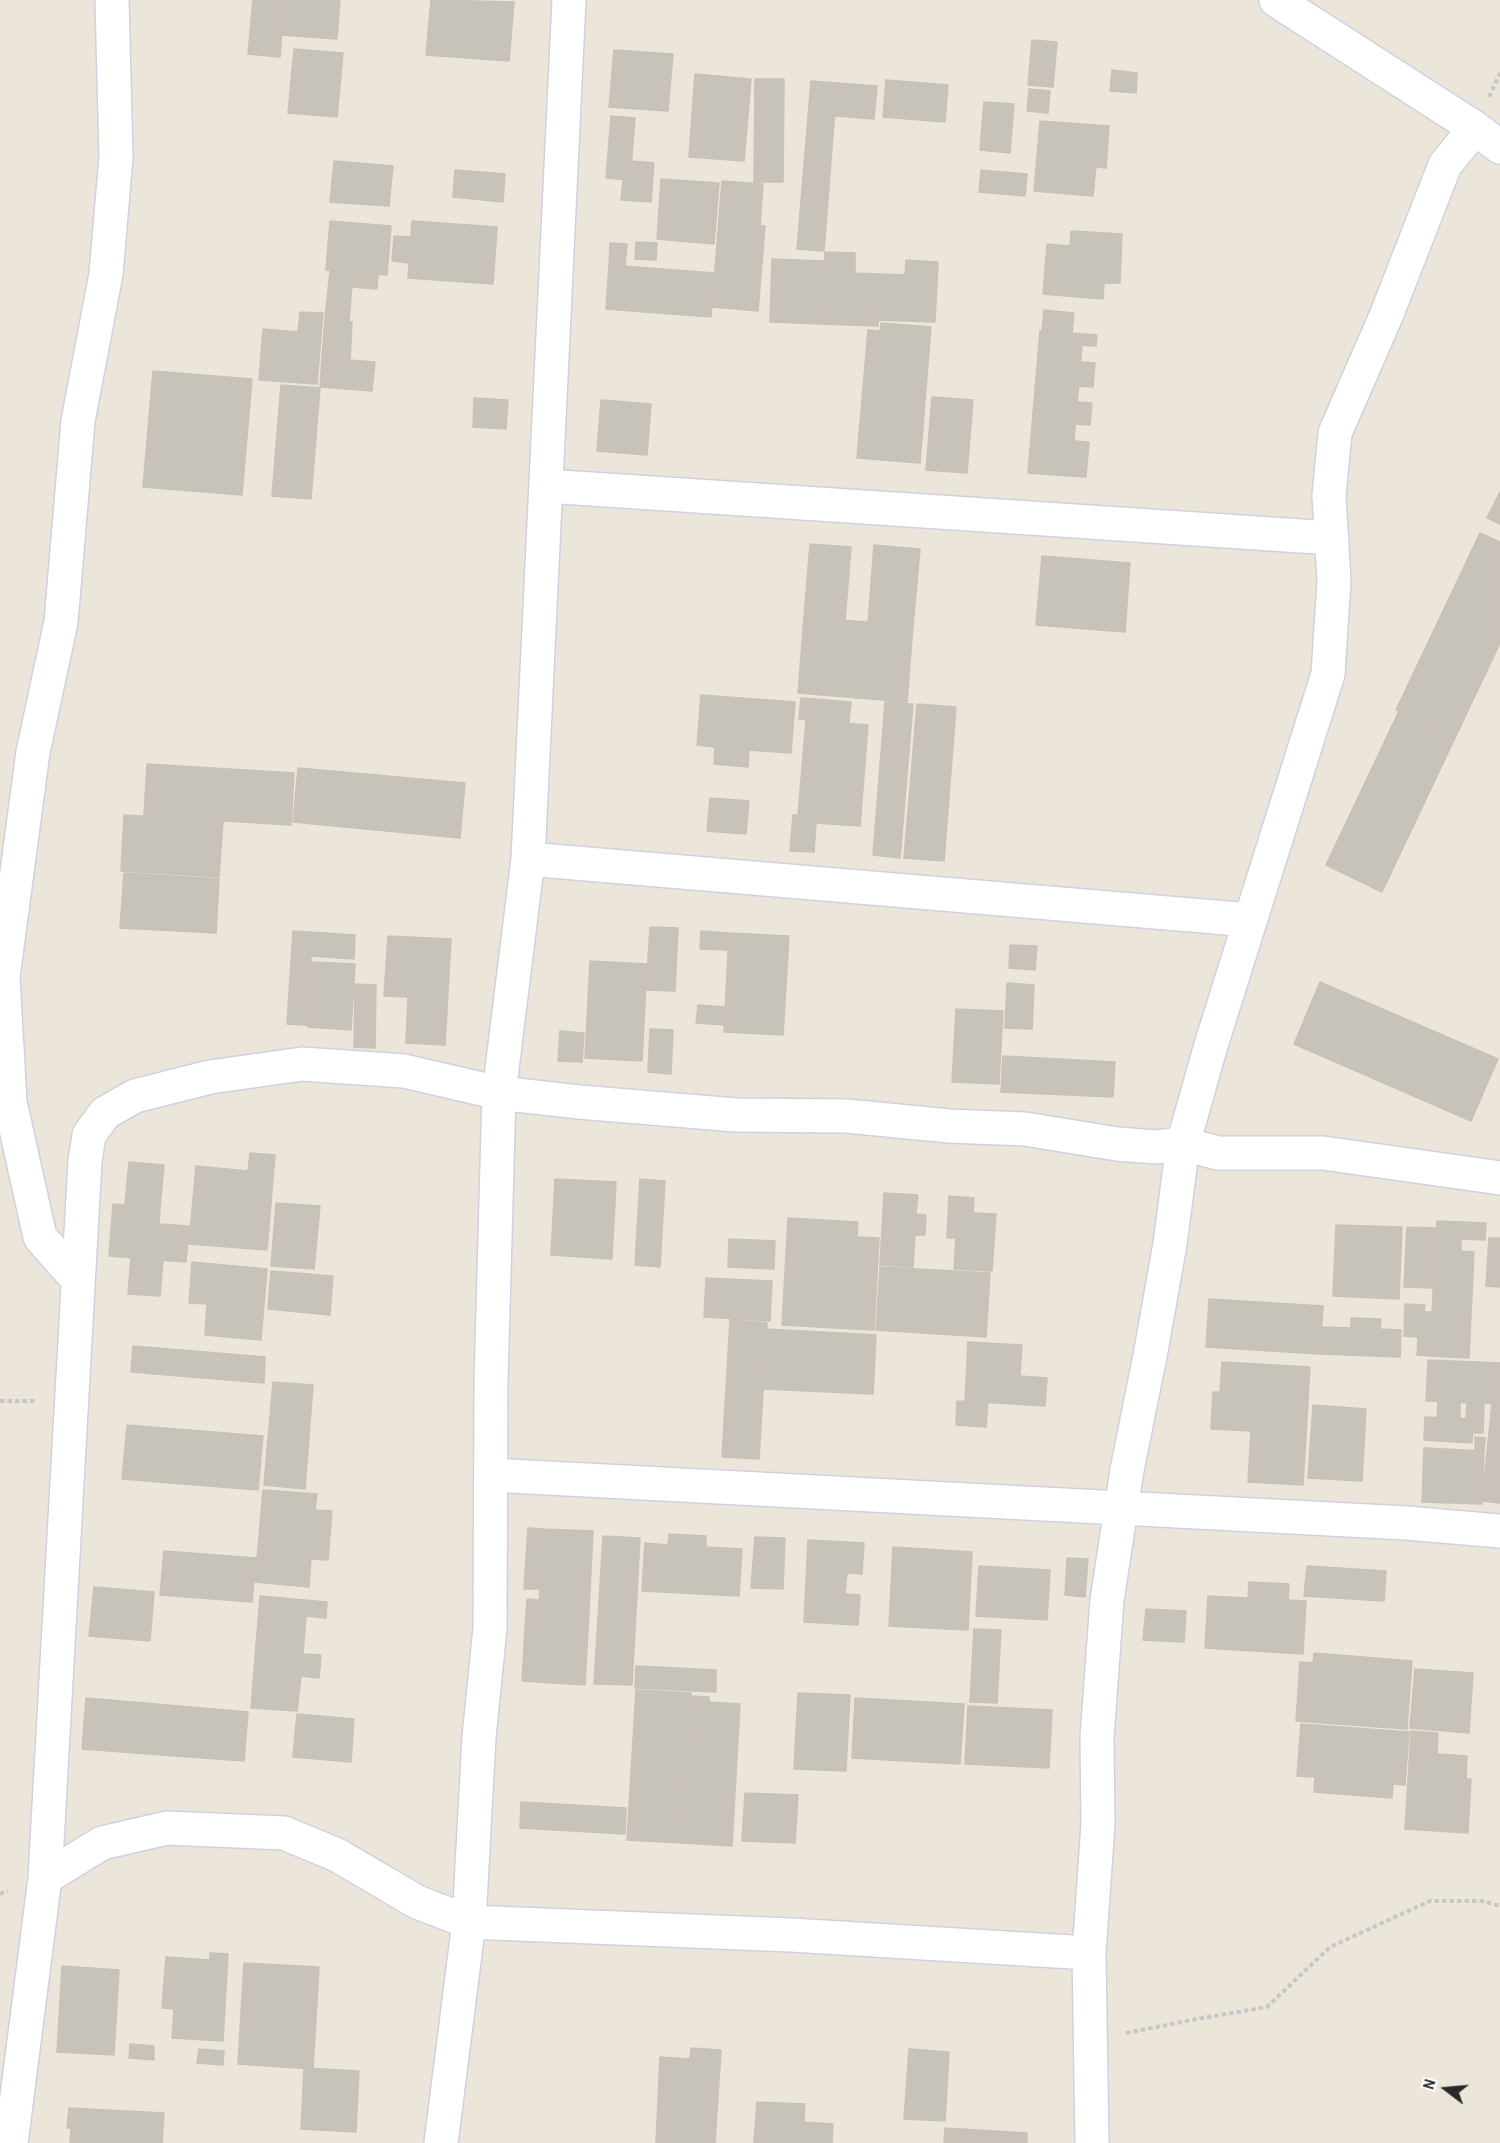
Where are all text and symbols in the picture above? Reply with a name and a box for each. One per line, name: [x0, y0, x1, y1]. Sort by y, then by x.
north arrow: [1416, 2059, 1476, 2119]
text: N: [1417, 2076, 1441, 2092]

